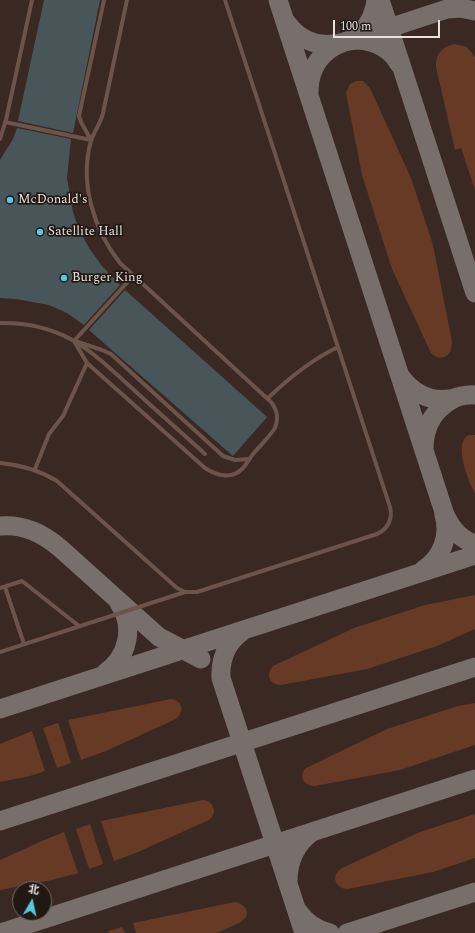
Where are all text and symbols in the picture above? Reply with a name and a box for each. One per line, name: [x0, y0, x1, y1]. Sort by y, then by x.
scale bar: [335, 12, 442, 38]
text: 100 m: [340, 17, 371, 36]
place label: McDonald's: [18, 192, 88, 208]
marker: McDonald's: [5, 195, 15, 205]
place label: Satellite Hall: [48, 224, 123, 240]
marker: Satellite Hall: [35, 227, 45, 237]
place label: Burger King: [72, 270, 143, 286]
marker: Burger King: [59, 273, 69, 283]
text: 北: [27, 880, 41, 899]
north arrow: [12, 881, 52, 921]

